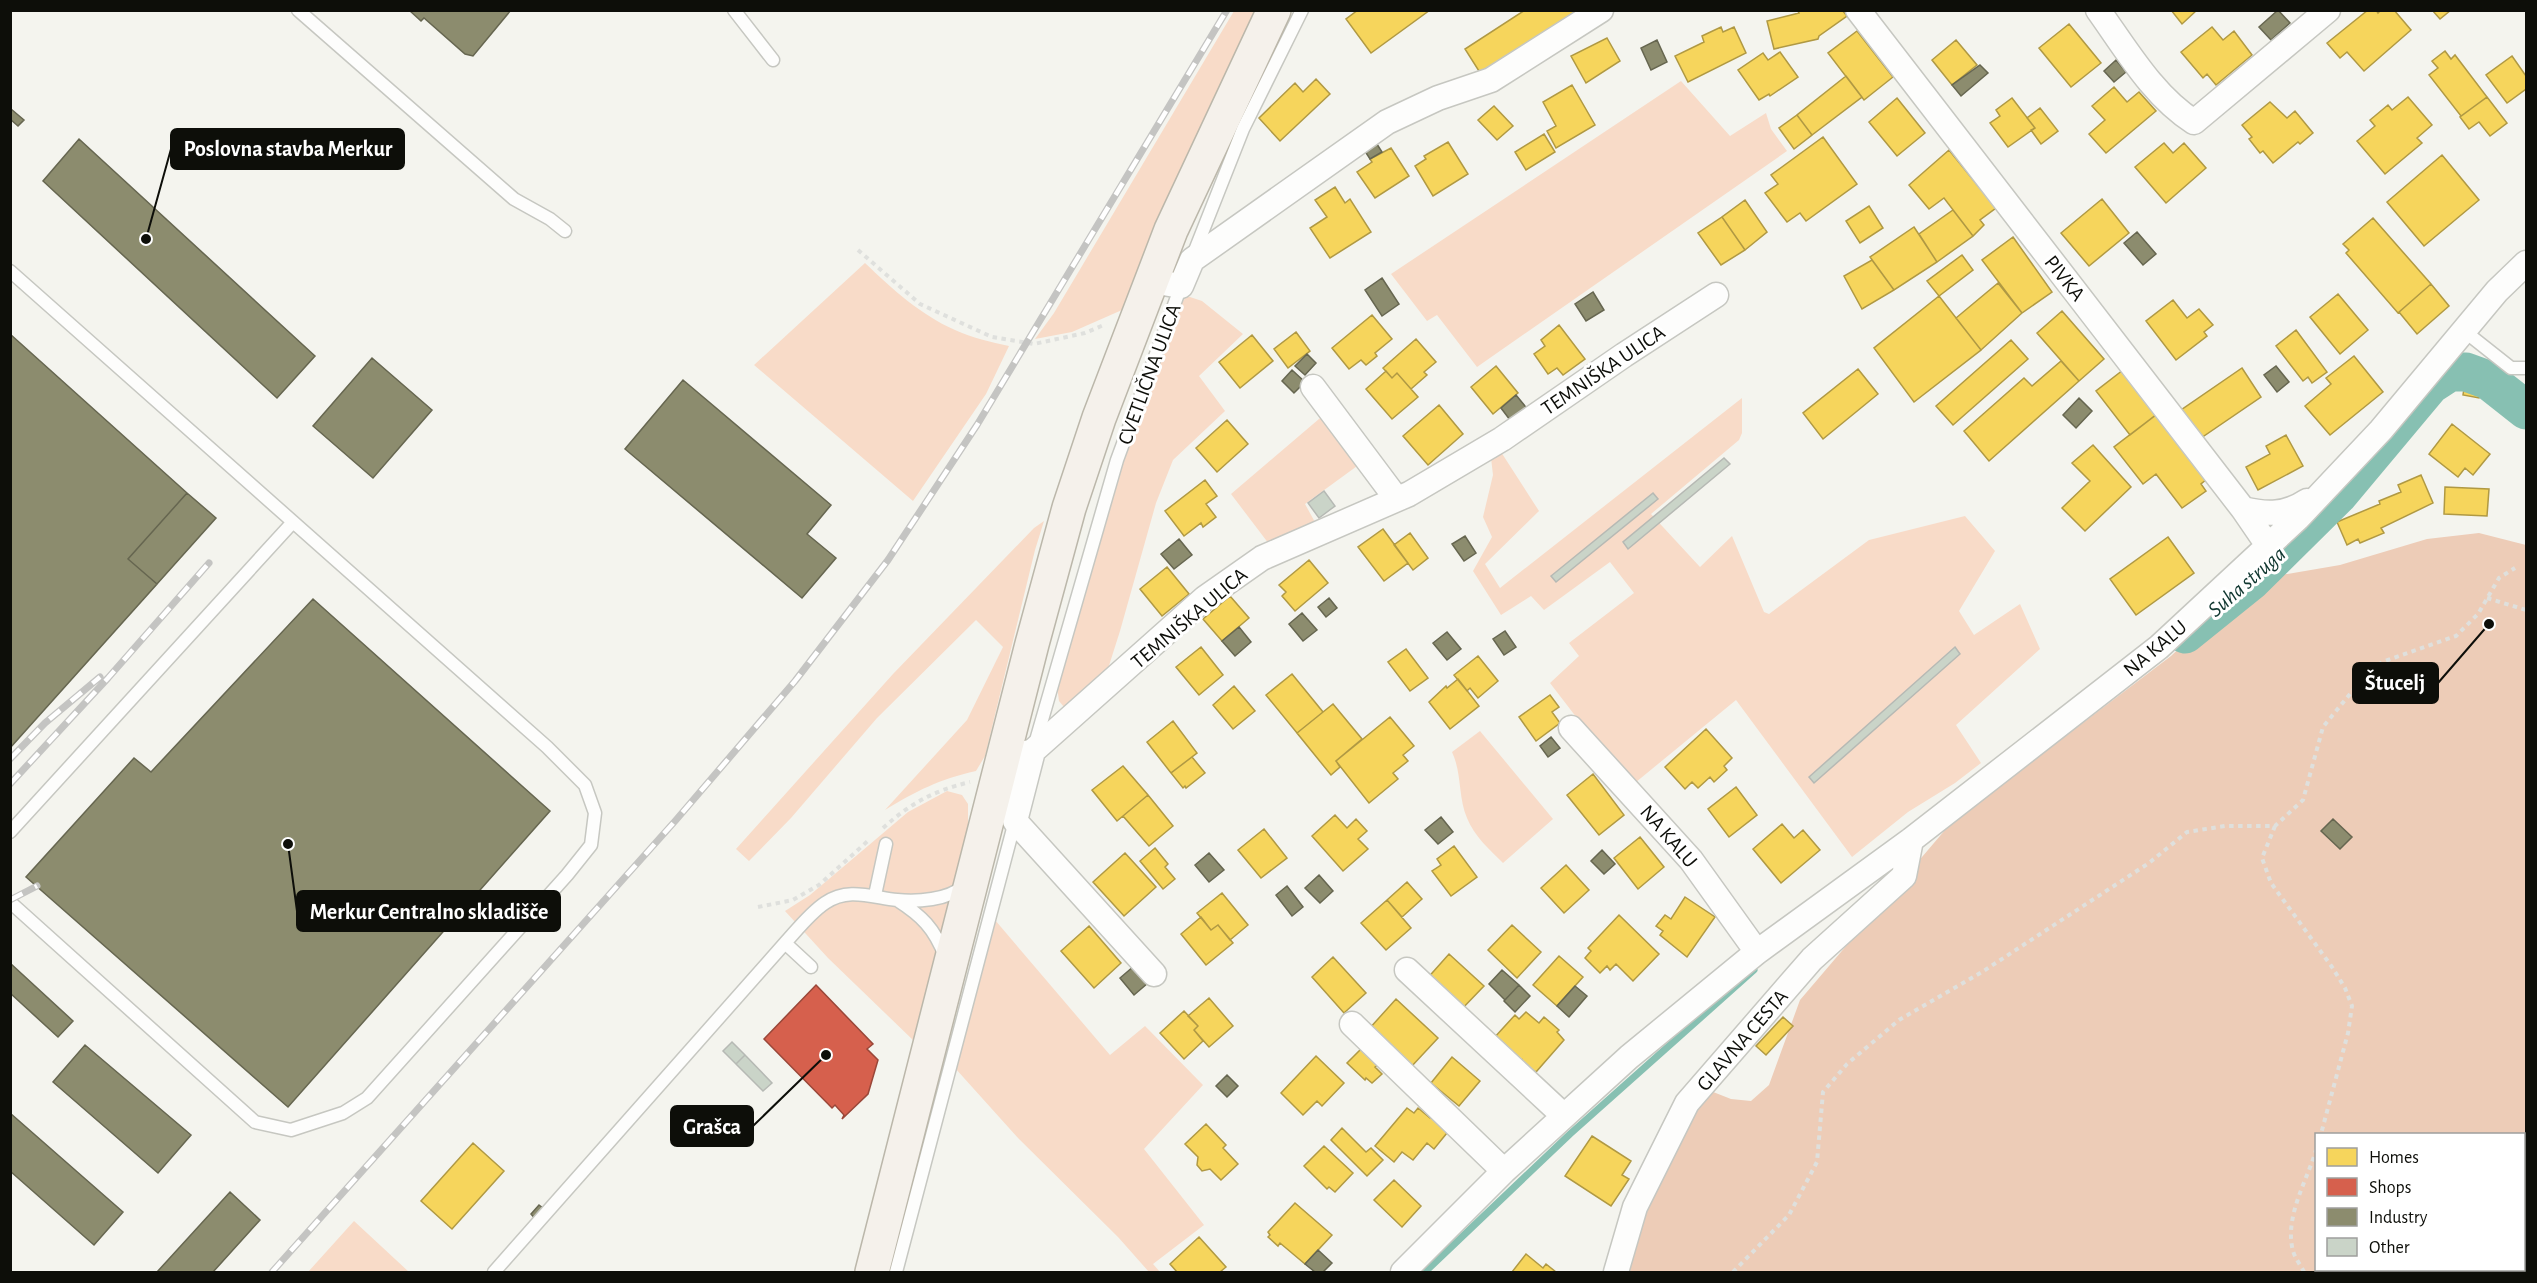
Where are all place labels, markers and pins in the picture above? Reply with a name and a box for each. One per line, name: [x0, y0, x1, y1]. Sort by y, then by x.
callout: Poslovna stavba Merkur: [171, 129, 404, 169]
callout: Štucelj: [2353, 663, 2438, 703]
callout: Merkur Centralno skladišče: [297, 891, 560, 931]
callout: Grašca: [671, 1106, 753, 1146]

